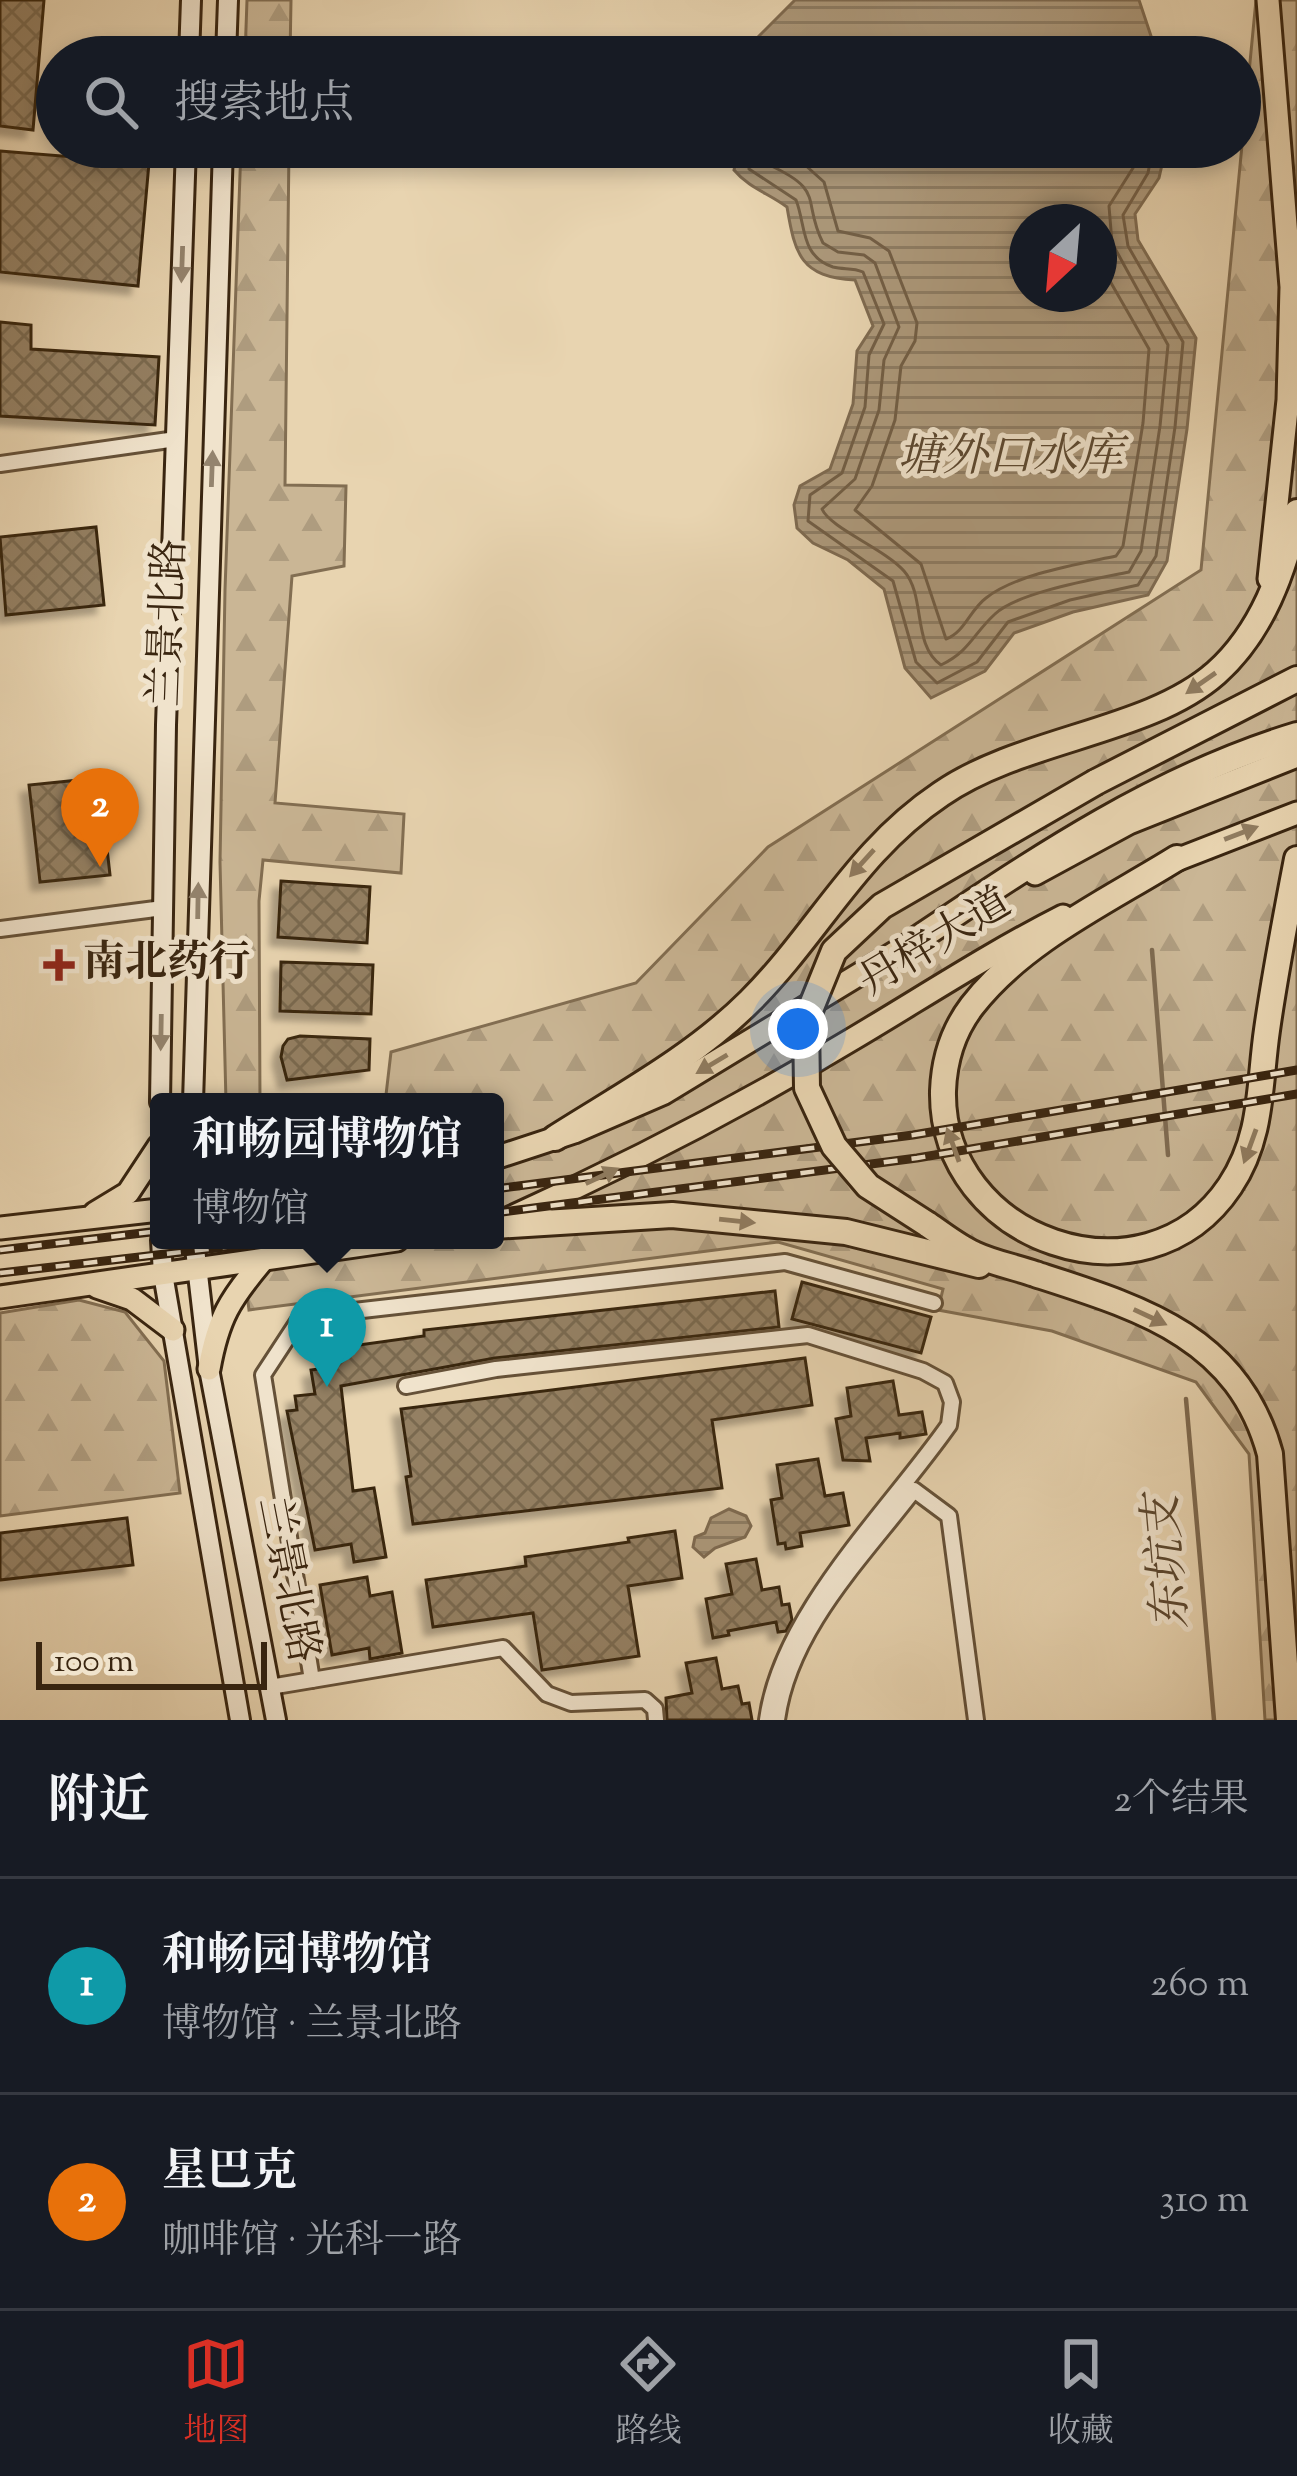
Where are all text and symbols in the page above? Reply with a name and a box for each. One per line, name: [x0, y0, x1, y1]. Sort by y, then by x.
search box: [36, 36, 1261, 168]
icon: search: [78, 69, 144, 135]
text: 搜索地点: [174, 74, 354, 139]
north arrow: [1009, 204, 1117, 312]
one-way arrow: [172, 246, 191, 284]
water label: 塘外口水库: [897, 427, 1129, 492]
one-way arrow: [202, 449, 221, 487]
street label: 兰景北路: [137, 538, 203, 708]
one-way arrow: [1185, 671, 1217, 694]
pin: 2: [61, 768, 139, 867]
one-way arrow: [1223, 823, 1259, 842]
one-way arrow: [849, 849, 876, 878]
street label: 丹梓大道: [849, 875, 1023, 1013]
one-way arrow: [189, 881, 208, 919]
place label: 南北药行: [83, 935, 251, 995]
marker: 南北药行: [46, 952, 72, 978]
your location: [768, 999, 828, 1059]
one-way arrow: [152, 1014, 171, 1052]
one-way arrow: [695, 1053, 729, 1074]
popup: [150, 1093, 504, 1249]
text: 和畅园博物馆: [192, 1111, 462, 1176]
one-way arrow: [943, 1126, 961, 1162]
one-way arrow: [1240, 1128, 1258, 1164]
one-way arrow: [585, 1166, 620, 1186]
text: 博物馆: [192, 1184, 309, 1240]
one-way arrow: [719, 1212, 756, 1231]
pin: 1: [288, 1288, 366, 1387]
one-way arrow: [1133, 1307, 1168, 1327]
water label: 东坑支: [1131, 1486, 1208, 1632]
street label: 兰景北路: [241, 1492, 331, 1668]
scale bar: [36, 1636, 267, 1689]
text: 100 m: [54, 1639, 134, 1687]
text: 附近: [48, 1767, 150, 1840]
text: 2个结果: [1114, 1774, 1249, 1830]
text: 和畅园博物馆: [162, 1926, 432, 1991]
text: 1: [80, 1958, 94, 2014]
text: 260 m: [1150, 1958, 1249, 2014]
text: 博物馆 · 兰景北路: [162, 1999, 461, 2055]
text: 星巴克: [162, 2142, 297, 2207]
text: 2: [78, 2174, 96, 2230]
text: 310 m: [1159, 2174, 1249, 2230]
text: 咖啡馆 · 光科一路: [162, 2215, 461, 2271]
tab: 地图: [183, 2331, 249, 2457]
tab: 路线: [615, 2331, 681, 2457]
tab: 收藏: [1048, 2331, 1114, 2457]

